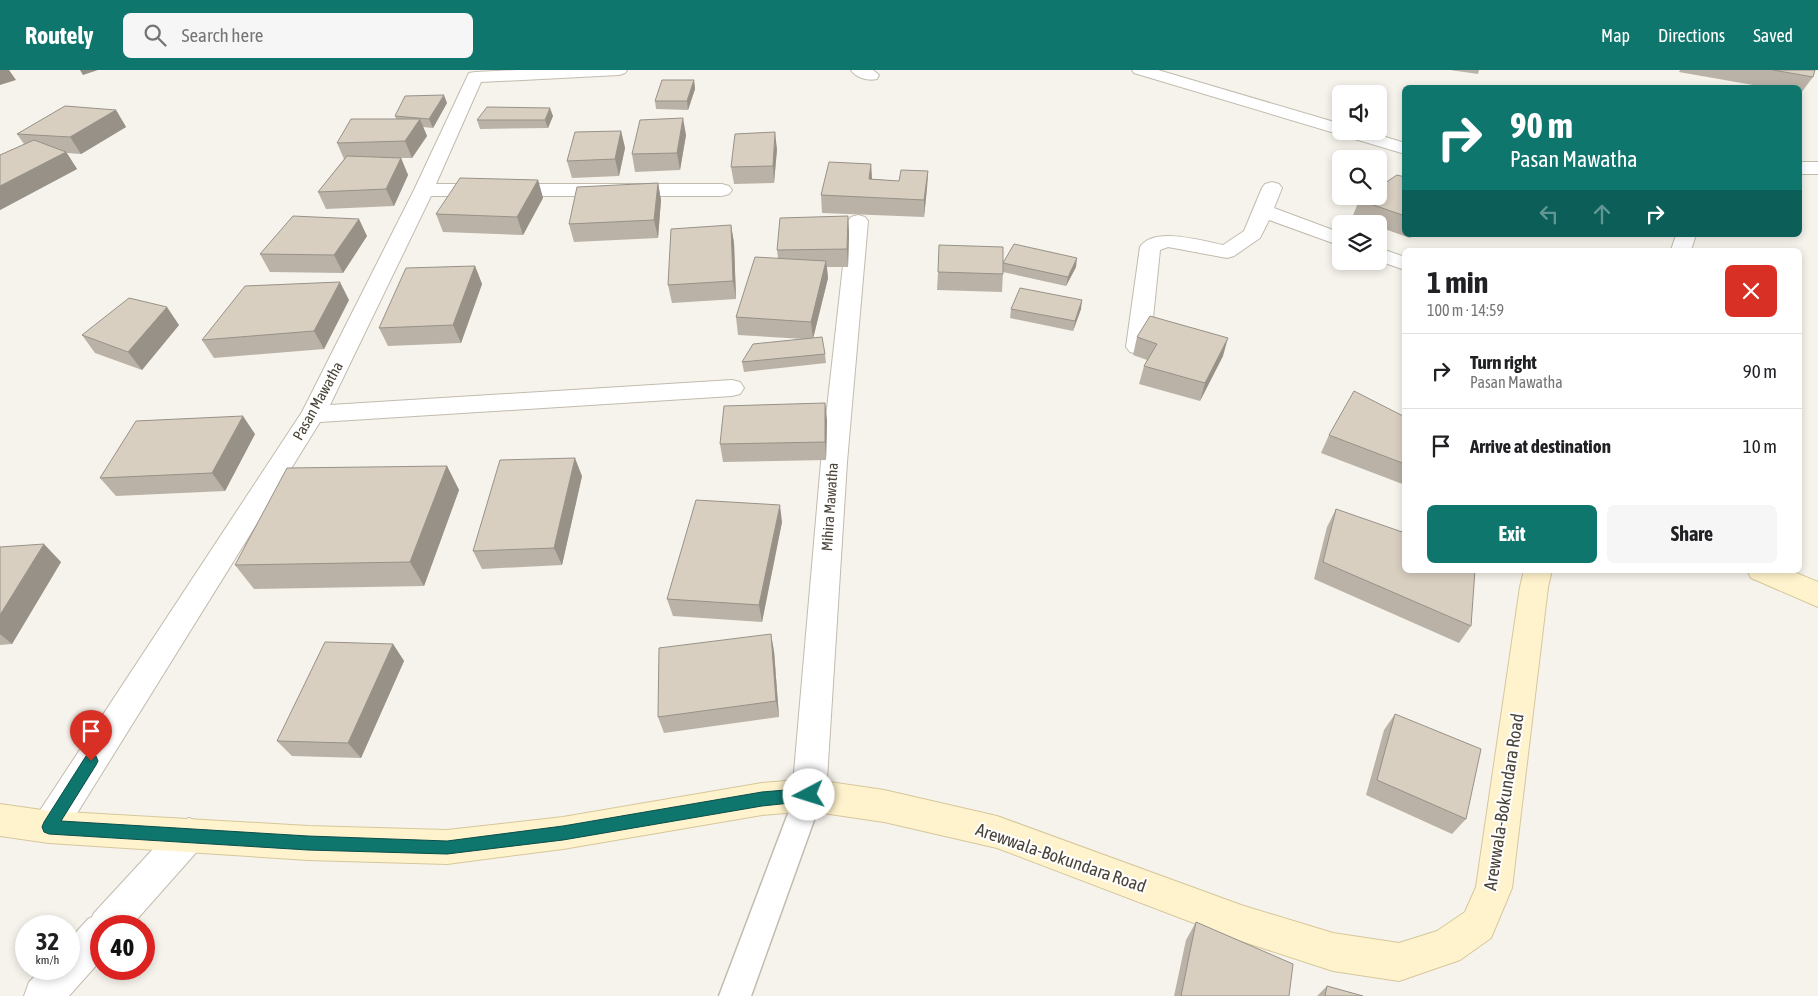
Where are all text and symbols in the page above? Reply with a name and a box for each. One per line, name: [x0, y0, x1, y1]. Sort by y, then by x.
search box: [123, 13, 473, 58]
icon: search: [141, 21, 169, 49]
text: Routely: [25, 22, 93, 49]
text: Search here: [181, 24, 263, 46]
text: Map: [1601, 25, 1630, 46]
text: Directions: [1658, 25, 1725, 46]
text: Saved: [1753, 25, 1793, 46]
map controls: [1332, 85, 1387, 270]
button: sound: [1332, 85, 1387, 140]
icon: right: [1427, 105, 1492, 170]
text: 90 m: [1510, 105, 1573, 145]
text: Pasan Mawatha: [1510, 146, 1638, 172]
button: search: [1332, 150, 1387, 205]
icon: left: [1535, 200, 1563, 228]
icon: ahead: [1588, 200, 1616, 228]
icon: right: [1641, 200, 1669, 228]
button: layers: [1332, 215, 1387, 270]
text: 1 min: [1427, 265, 1488, 299]
button: close: [1725, 265, 1777, 317]
text: 100 m · 14:59: [1427, 301, 1504, 319]
text: Turn right: [1470, 351, 1537, 373]
icon: right: [1427, 357, 1455, 385]
street label: Pasan Mawatha: [289, 359, 346, 443]
text: 90 m: [1743, 360, 1777, 382]
text: Pasan Mawatha: [1470, 373, 1563, 391]
icon: arrive: [1427, 432, 1455, 460]
text: Arrive at destination: [1470, 435, 1611, 457]
text: 10 m: [1743, 435, 1777, 457]
street label: Mihira Mawatha: [818, 462, 841, 552]
button: Exit: [1427, 505, 1597, 563]
button: Share: [1607, 505, 1777, 563]
pin: [70, 710, 112, 761]
street label: Arewwala-Bokundara Road: [1479, 712, 1528, 892]
icon: arrive: [77, 717, 105, 745]
position arrow: [782, 768, 834, 820]
street label: Arewwala-Bokundara Road: [973, 818, 1149, 897]
speed limit sign: 40: [90, 915, 155, 980]
text: 32: [36, 927, 59, 955]
text: km/h: [36, 953, 59, 967]

